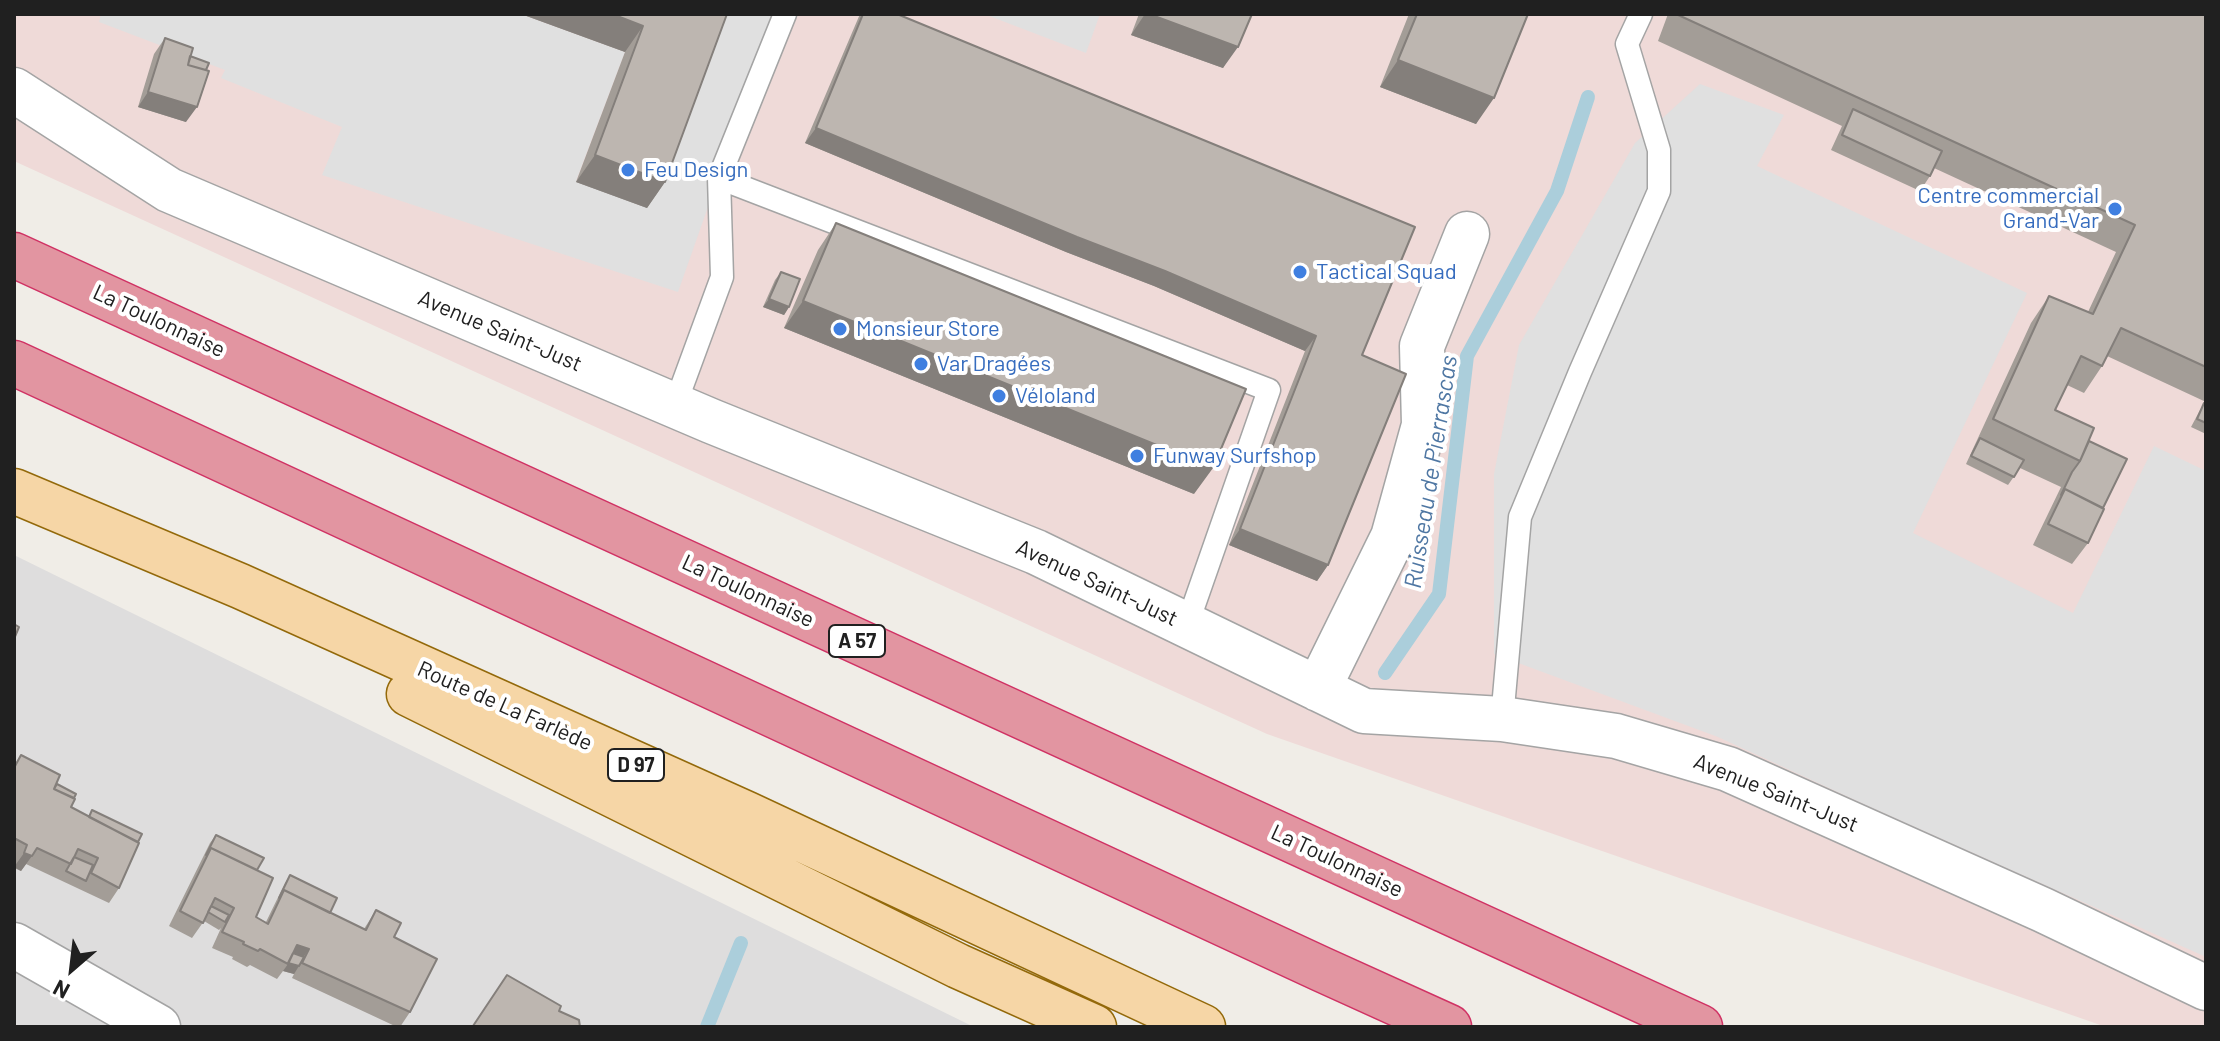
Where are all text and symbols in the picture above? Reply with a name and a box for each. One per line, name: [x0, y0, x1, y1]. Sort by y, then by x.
place label: Feu Design: [644, 157, 748, 183]
marker: Feu Design: [619, 161, 637, 179]
place label: Centre commercial Grand-Var: [1917, 183, 2099, 234]
marker: Centre commercial Grand-Var: [2106, 200, 2124, 218]
place label: Tactical Squad: [1316, 259, 1457, 285]
marker: Tactical Squad: [1291, 263, 1309, 281]
street label: La Toulonnaise: [89, 279, 229, 363]
street label: Avenue Saint-Just: [414, 285, 586, 377]
place label: Monsieur Store: [856, 316, 1000, 342]
marker: Monsieur Store: [831, 320, 849, 338]
place label: Var Dragées: [937, 351, 1051, 377]
water label: Ruisseau de Pierrascas: [1398, 353, 1464, 591]
marker: Var Dragées: [912, 355, 930, 373]
place label: Véloland: [1015, 383, 1096, 409]
marker: Véloland: [990, 387, 1008, 405]
place label: Funway Surfshop: [1153, 443, 1317, 469]
marker: Funway Surfshop: [1128, 447, 1146, 465]
street label: Avenue Saint-Just: [1012, 534, 1182, 632]
street label: La Toulonnaise: [678, 549, 818, 633]
road number: A 57: [829, 625, 885, 657]
street label: Route de La Farlède: [413, 656, 597, 756]
street label: Avenue Saint-Just: [1690, 748, 1862, 838]
road number: D 97: [608, 749, 664, 781]
street label: La Toulonnaise: [1267, 819, 1407, 903]
north arrow: [32, 929, 112, 1009]
text: N: [48, 975, 73, 1005]

